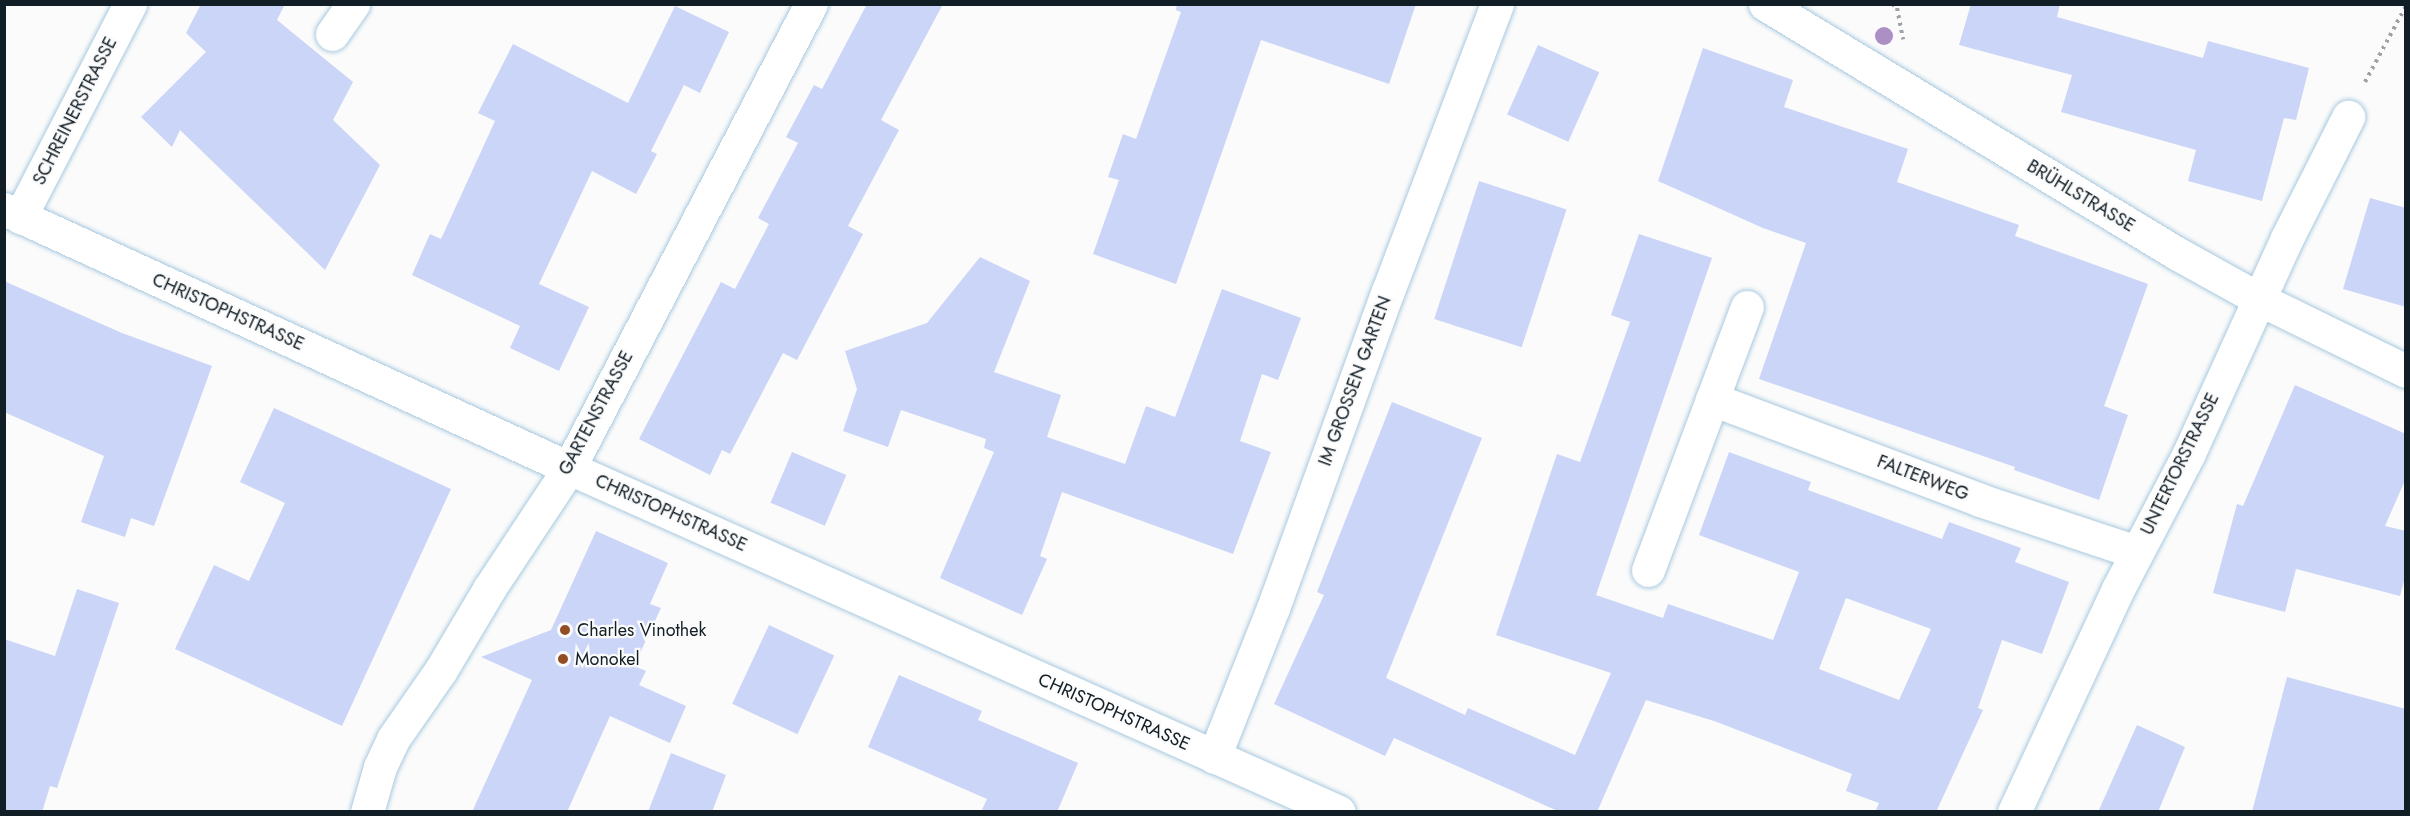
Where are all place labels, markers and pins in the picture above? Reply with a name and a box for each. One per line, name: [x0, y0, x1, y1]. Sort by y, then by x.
place label: Charles Vinothek: [577, 619, 706, 641]
marker: Charles Vinothek: [558, 623, 572, 637]
place label: Monokel: [575, 648, 640, 670]
marker: Monokel: [556, 652, 570, 666]

